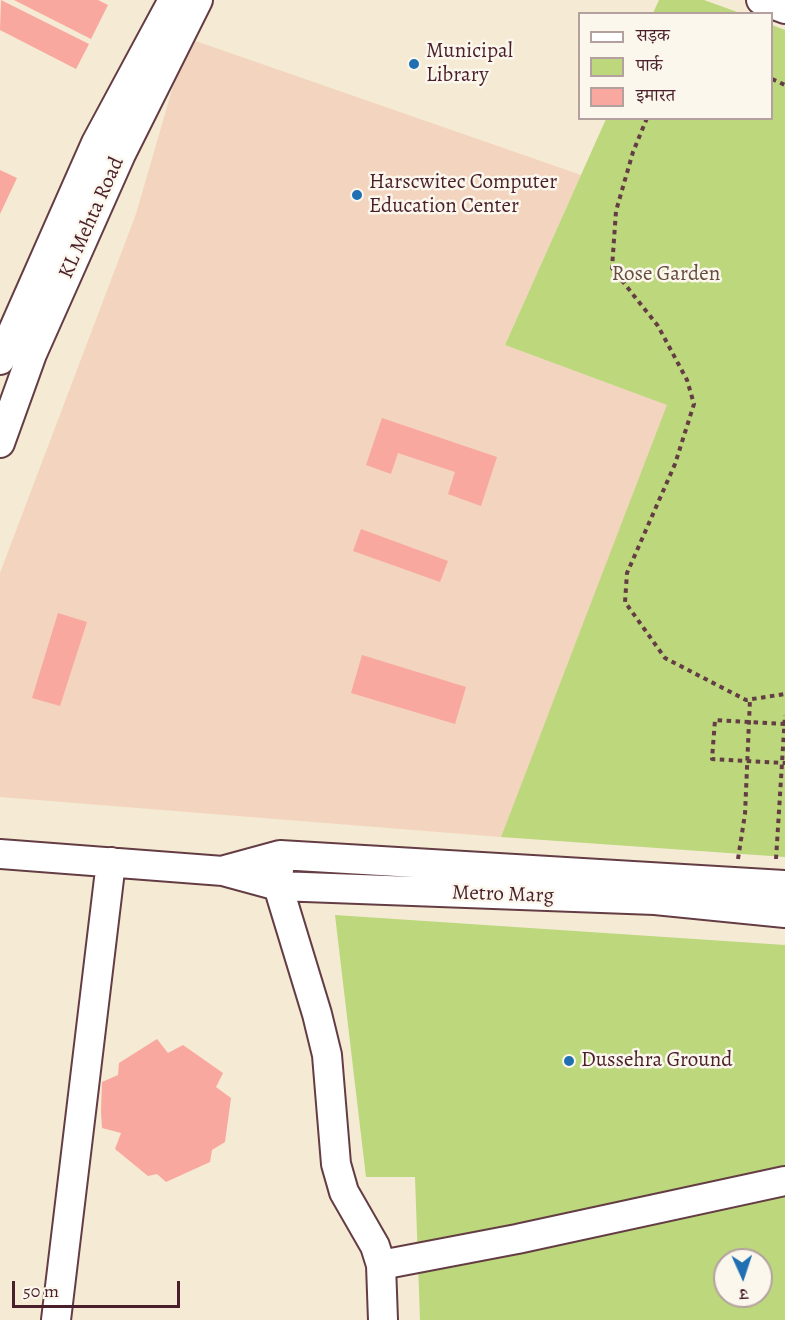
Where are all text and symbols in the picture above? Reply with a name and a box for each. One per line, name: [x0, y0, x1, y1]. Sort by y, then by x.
legend: [578, 12, 773, 120]
text: सड़क: [636, 23, 670, 47]
place label: Municipal Library: [426, 39, 513, 89]
text: पार्क: [636, 53, 663, 77]
marker: Municipal Library: [407, 57, 421, 71]
text: इमारत: [636, 83, 675, 107]
street label: KL Mehta Road: [54, 153, 130, 283]
place label: Harscwitec Computer Education Center: [369, 170, 557, 220]
marker: Harscwitec Computer Education Center: [350, 188, 364, 202]
park label: Rose Garden: [612, 262, 720, 288]
street label: Metro Marg: [452, 881, 554, 909]
place label: Dussehra Ground: [581, 1048, 732, 1074]
marker: Dussehra Ground: [562, 1054, 576, 1068]
north arrow: [713, 1248, 773, 1308]
scale bar: [15, 1269, 183, 1307]
text: 50 m: [23, 1279, 59, 1303]
text: उ: [739, 1283, 748, 1305]

